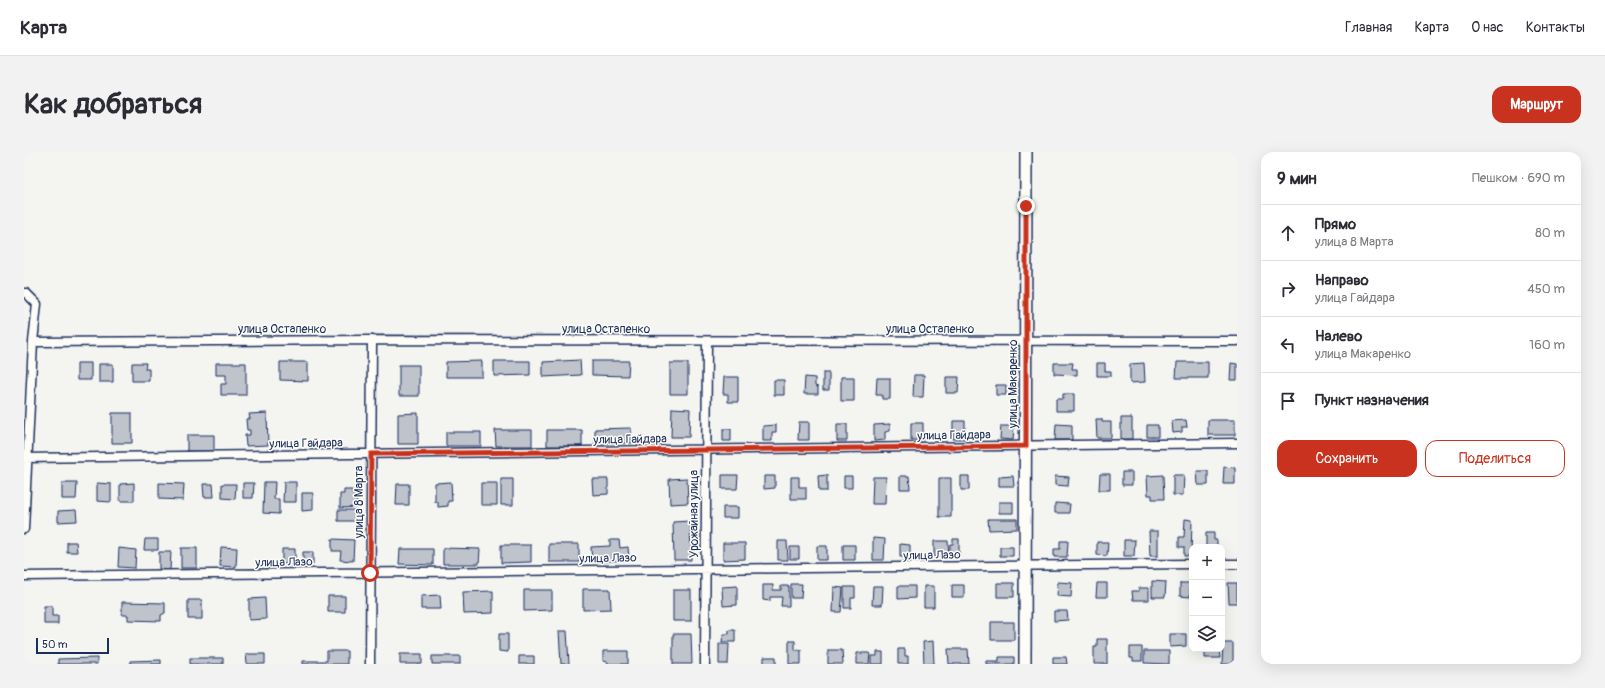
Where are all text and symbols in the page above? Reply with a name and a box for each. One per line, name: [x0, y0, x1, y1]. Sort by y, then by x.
text: Карта: [20, 16, 67, 40]
text: Главная: [1345, 19, 1392, 36]
text: Карта: [1414, 19, 1449, 36]
text: О нас: [1471, 19, 1504, 36]
text: Контакты: [1526, 19, 1585, 36]
button: Маршрут: [1492, 86, 1581, 123]
text: Как добраться: [24, 87, 202, 122]
text: 9 мин: [1277, 168, 1317, 189]
text: Пешком · 690 m: [1472, 170, 1565, 186]
route end: [1017, 197, 1035, 215]
text: Прямо: [1315, 215, 1356, 234]
icon: ahead: [1277, 222, 1299, 244]
text: 80 m: [1535, 225, 1565, 241]
text: улица 8 Марта: [1315, 234, 1394, 250]
text: Направо: [1315, 271, 1369, 290]
icon: right: [1277, 278, 1299, 300]
text: 450 m: [1527, 281, 1565, 297]
text: улица Гайдара: [1315, 290, 1395, 306]
street label: улица Остапенко: [237, 322, 327, 337]
street label: улица Остапенко: [561, 322, 651, 337]
street label: улица Остапенко: [885, 322, 975, 337]
text: Налево: [1315, 327, 1362, 346]
icon: left: [1277, 334, 1299, 356]
text: 160 m: [1529, 337, 1565, 353]
street label: улица Макаренко: [1006, 339, 1021, 429]
text: улица Макаренко: [1315, 346, 1411, 362]
icon: arrive: [1277, 390, 1299, 412]
text: Пункт назначения: [1315, 391, 1429, 410]
street label: улица Гайдара: [916, 427, 991, 444]
street label: улица Гайдара: [592, 431, 667, 448]
street label: улица Гайдара: [268, 435, 343, 452]
button: Сохранить: [1277, 440, 1417, 477]
button: Поделиться: [1425, 440, 1565, 477]
street label: улица 8 Марта: [352, 465, 367, 539]
street label: Урожайная улица: [687, 470, 702, 558]
map controls: [1189, 544, 1225, 652]
button: +: [1189, 544, 1225, 580]
street label: улица Лазо: [902, 547, 961, 564]
street label: улица Лазо: [578, 550, 637, 567]
street label: улица Лазо: [254, 554, 313, 571]
route start: [361, 564, 379, 582]
button: −: [1189, 580, 1225, 616]
button: layers: [1189, 616, 1225, 652]
scale bar: [36, 636, 109, 655]
text: 50 m: [42, 638, 68, 651]

